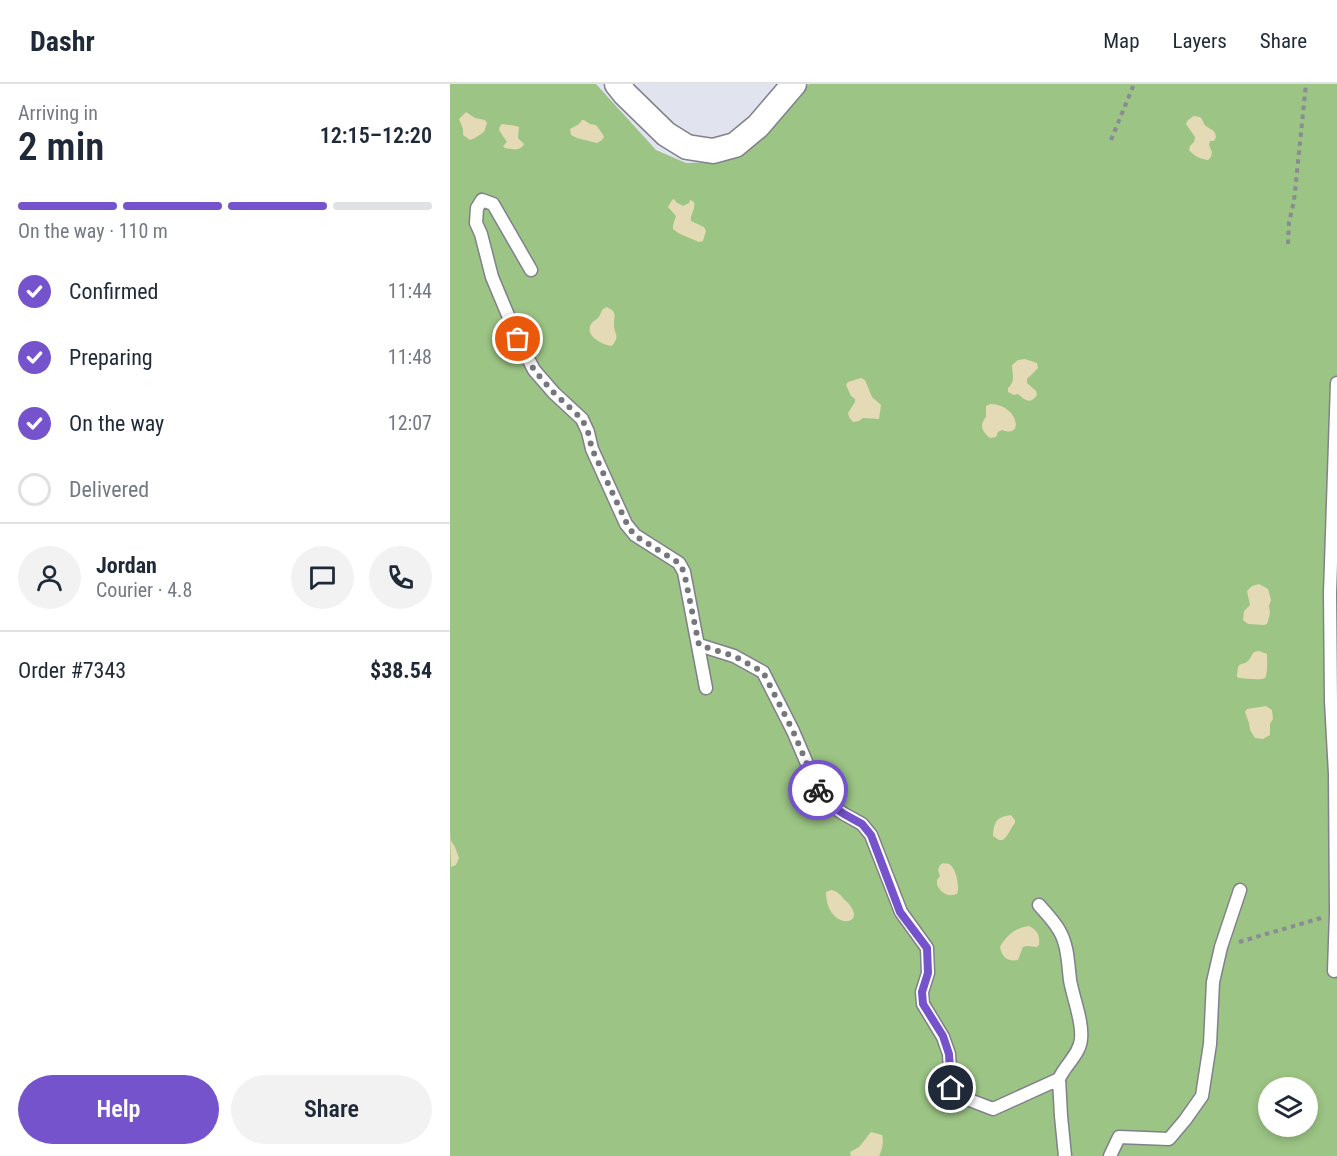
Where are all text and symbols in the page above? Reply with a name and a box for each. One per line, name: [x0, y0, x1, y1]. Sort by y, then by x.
text: Dashr: [30, 25, 95, 58]
text: Map: [1103, 29, 1140, 53]
text: Layers: [1173, 29, 1227, 53]
text: Share: [1260, 29, 1307, 53]
text: Arriving in: [18, 101, 98, 125]
text: 12:15–12:20: [320, 123, 432, 148]
text: 2 min: [18, 124, 104, 170]
text: On the way · 110 m: [18, 219, 168, 243]
icon: check: [18, 275, 51, 308]
text: Confirmed: [69, 279, 158, 304]
text: 11:44: [388, 279, 432, 303]
pin: [492, 313, 543, 364]
icon: bag: [501, 322, 534, 355]
icon: check: [18, 341, 51, 374]
text: Preparing: [69, 345, 153, 370]
text: 11:48: [388, 345, 432, 369]
icon: check: [18, 407, 51, 440]
text: On the way: [69, 411, 164, 436]
text: 12:07: [388, 411, 432, 435]
text: Delivered: [69, 477, 149, 502]
button: person: [18, 546, 81, 609]
button: chat: [291, 546, 354, 609]
button: phone: [369, 546, 432, 609]
text: Jordan: [96, 553, 157, 578]
text: Courier · 4.8: [96, 578, 192, 602]
text: Order #7343: [18, 658, 126, 683]
text: $38.54: [370, 658, 432, 683]
courier: [788, 760, 848, 820]
icon: bike: [802, 774, 835, 807]
pin: [925, 1062, 976, 1113]
icon: home: [934, 1071, 967, 1104]
button: Help: [18, 1075, 219, 1144]
button: Share: [231, 1075, 432, 1144]
map controls: [1258, 1077, 1318, 1137]
button: layers: [1258, 1077, 1318, 1137]

